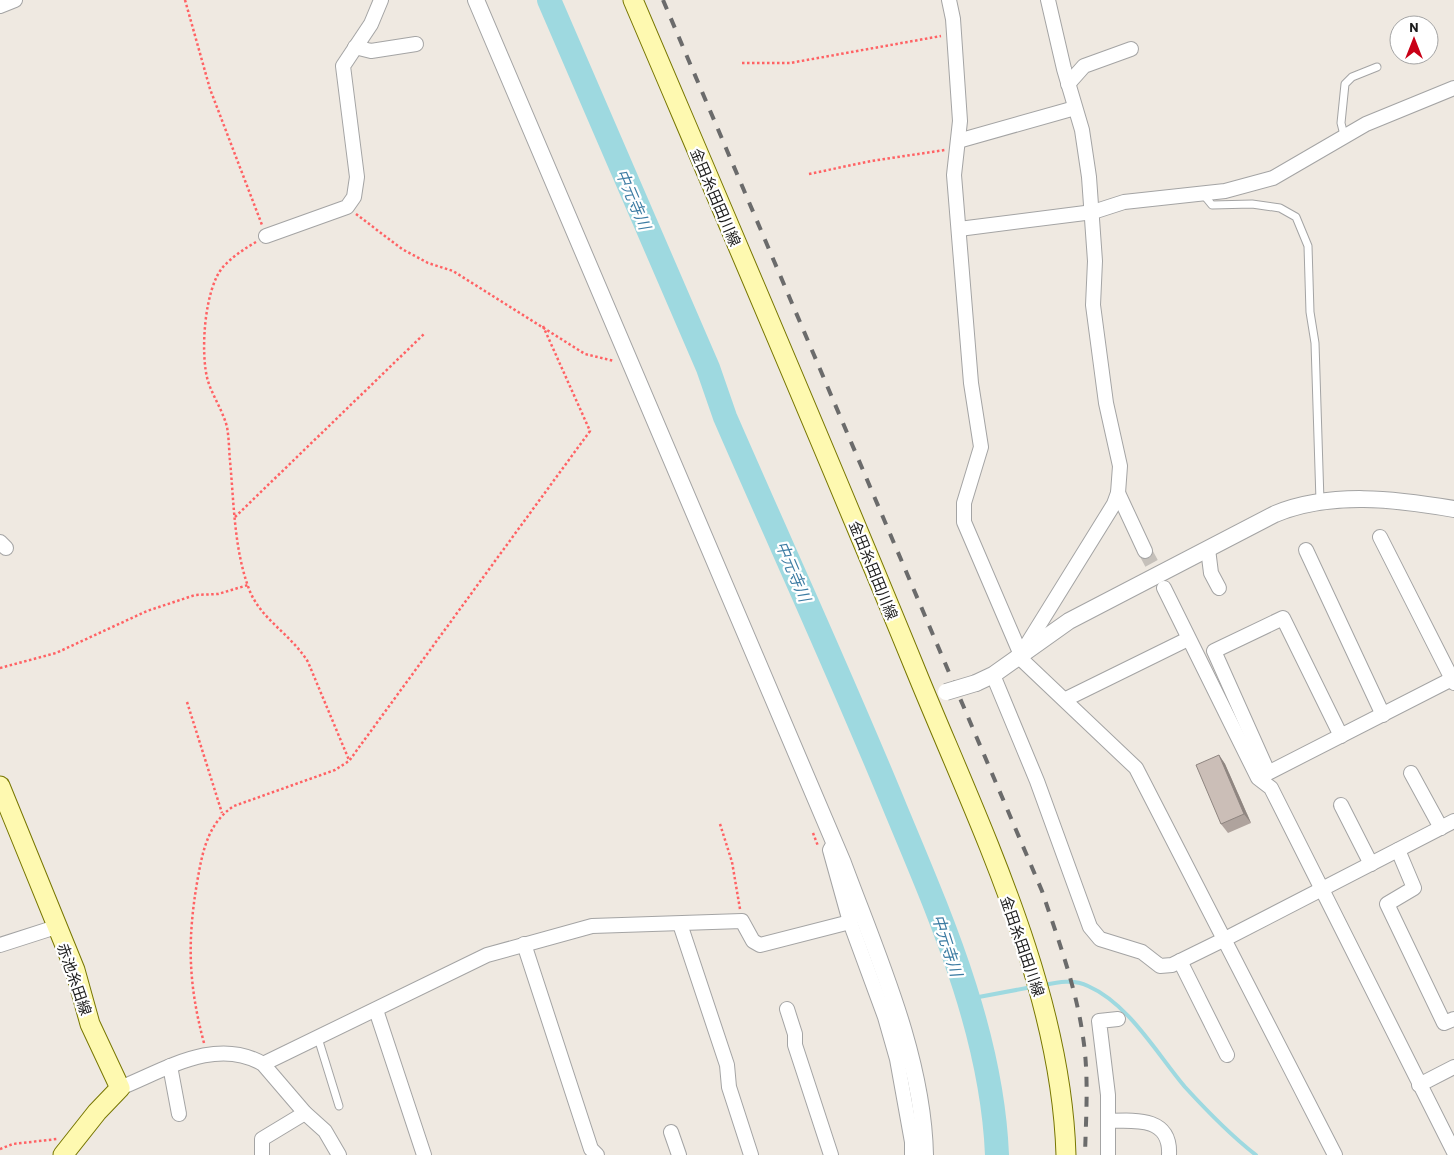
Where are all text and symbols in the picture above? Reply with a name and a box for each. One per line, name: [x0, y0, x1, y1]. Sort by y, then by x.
north arrow: [1389, 15, 1439, 65]
text: N: [1409, 18, 1419, 35]
street label: 金田糸田田川線: [687, 145, 745, 249]
water label: 中元寺川: [613, 166, 656, 234]
street label: 金田糸田田川線: [846, 518, 902, 622]
water label: 中元寺川: [773, 538, 816, 606]
street label: 金田糸田田川線: [997, 893, 1049, 999]
water label: 中元寺川: [929, 912, 968, 980]
street label: 赤池糸田線: [54, 941, 96, 1017]

